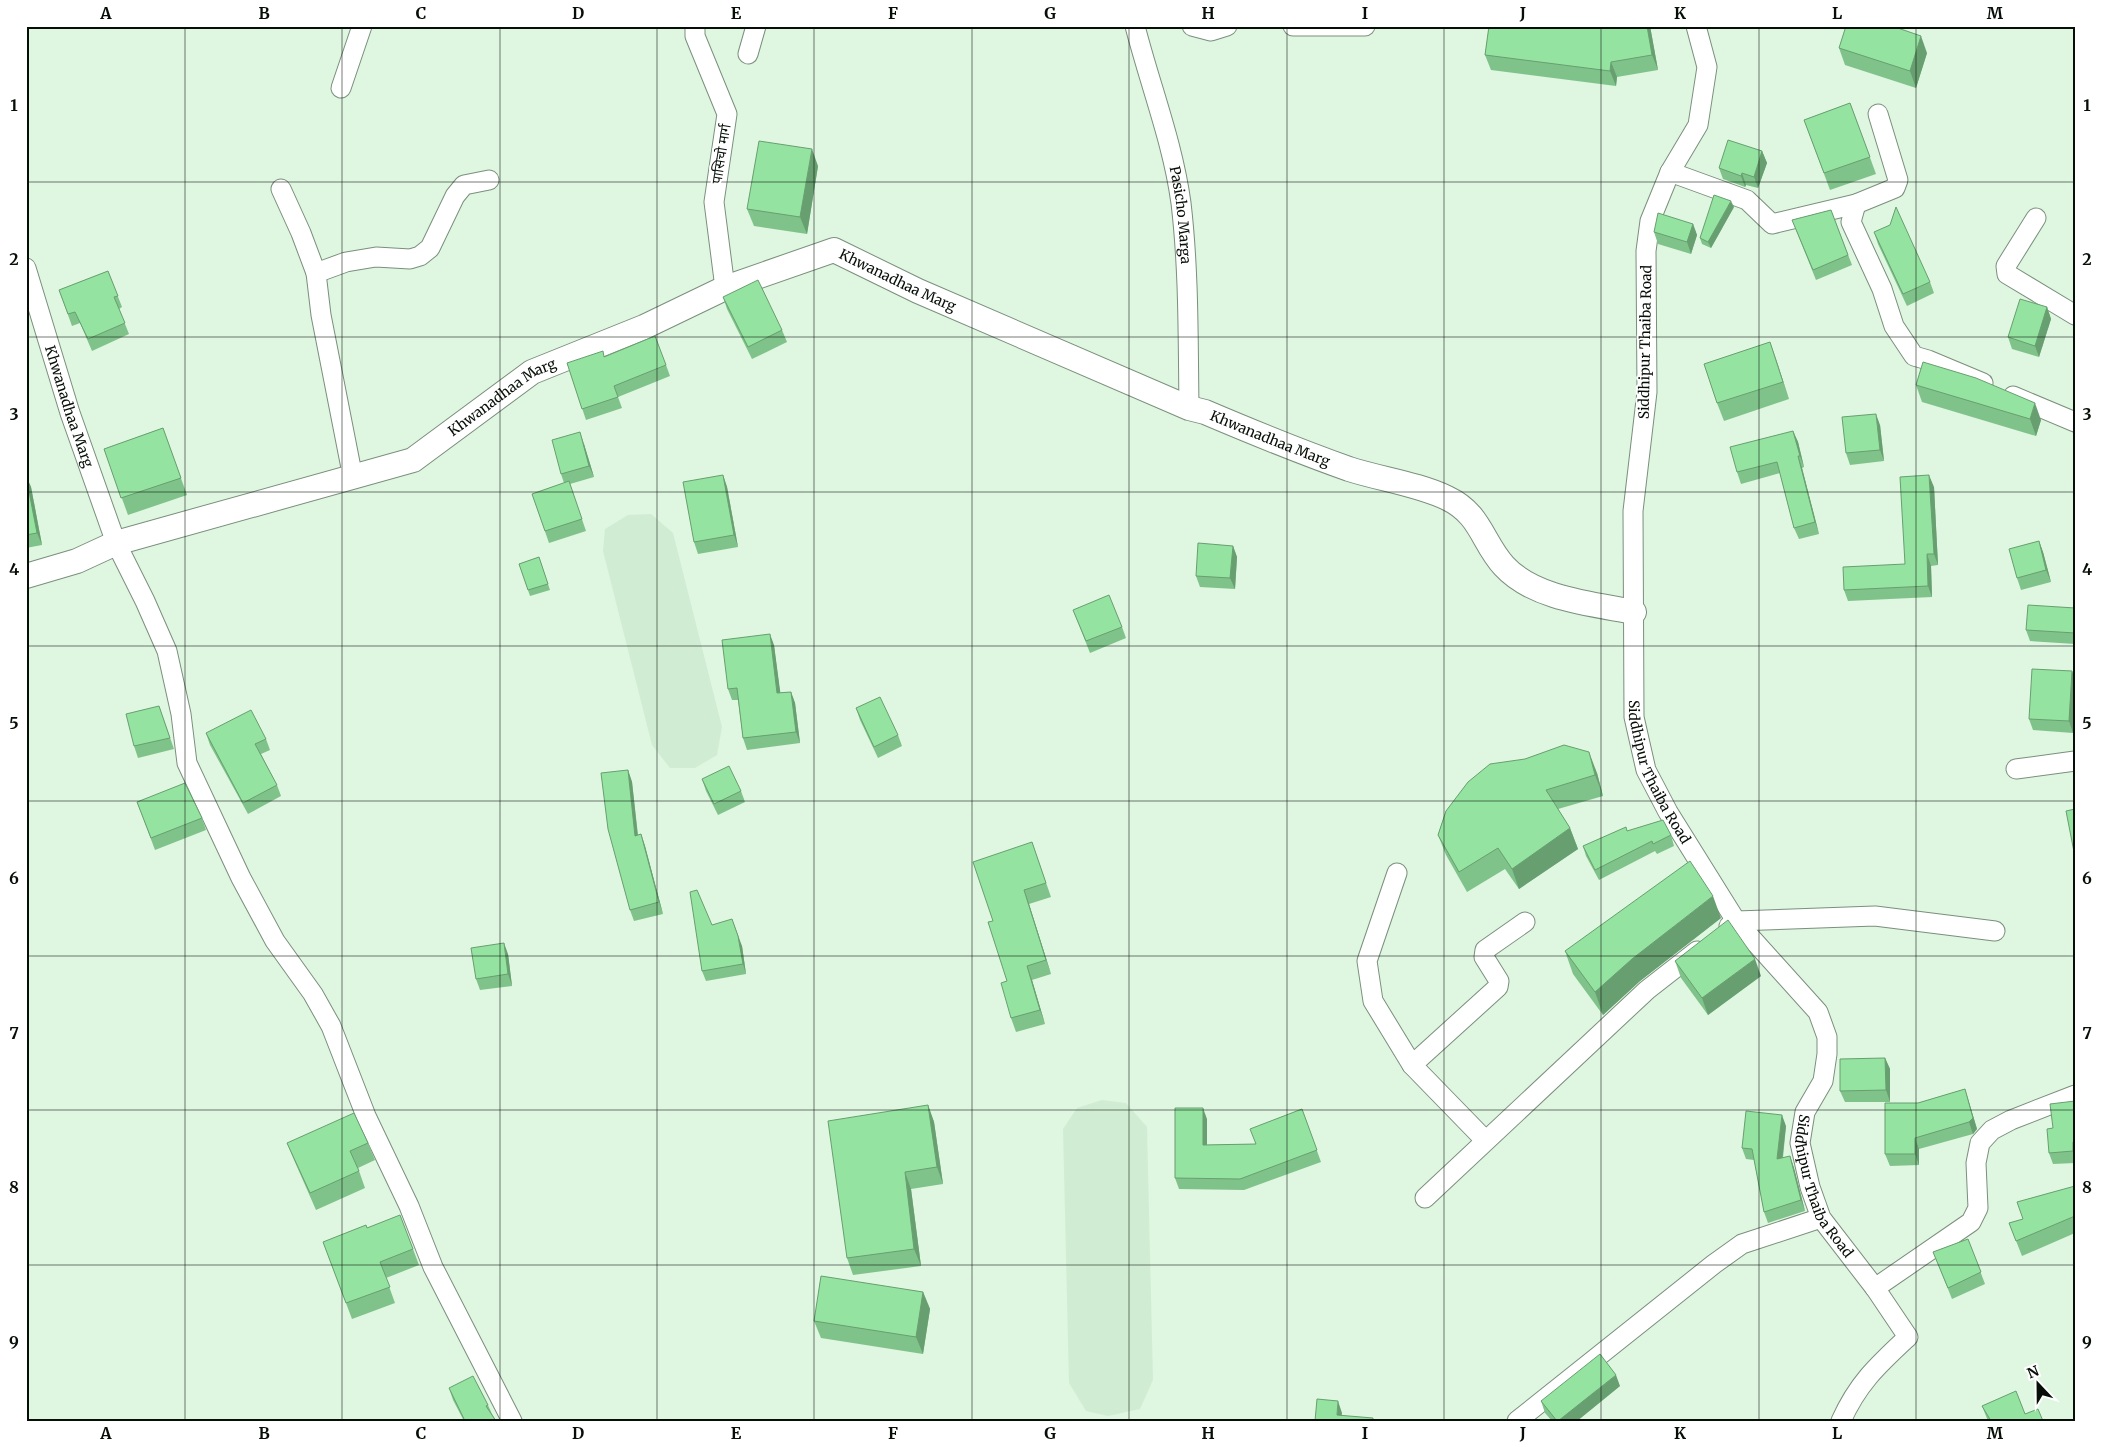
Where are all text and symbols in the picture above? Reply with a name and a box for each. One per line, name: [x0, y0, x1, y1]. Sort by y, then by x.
text: A: [99, 3, 112, 23]
text: B: [258, 3, 270, 23]
text: C: [416, 3, 426, 23]
text: D: [572, 3, 584, 23]
text: E: [731, 3, 742, 23]
text: F: [888, 3, 898, 23]
text: G: [1044, 3, 1056, 23]
text: H: [1201, 3, 1215, 23]
text: I: [1362, 3, 1368, 23]
text: J: [1519, 3, 1526, 23]
text: K: [1674, 3, 1686, 23]
text: L: [1832, 3, 1842, 23]
text: M: [1987, 3, 2004, 23]
text: 1: [10, 95, 18, 115]
text: 1: [2083, 95, 2091, 115]
street label: पासिचो मार्ग: [707, 122, 735, 185]
street label: Pasicho Marga: [1166, 164, 1195, 265]
street label: Khwanadhaa Marg: [836, 245, 959, 316]
text: 2: [9, 249, 19, 269]
text: 2: [2082, 249, 2092, 269]
street label: Siddhipur Thaiba Road: [1635, 264, 1655, 419]
street label: Khwanadhaa Marg: [41, 343, 98, 470]
street label: Khwanadhaa Marg: [444, 354, 559, 440]
text: 3: [9, 404, 19, 424]
text: 3: [2082, 404, 2092, 424]
street label: Khwanadhaa Marg: [1208, 406, 1333, 471]
text: 4: [9, 559, 19, 579]
text: 4: [2082, 559, 2092, 579]
street label: Siddhipur Thaiba Road: [1625, 700, 1695, 847]
text: 5: [9, 713, 19, 733]
text: 5: [2082, 713, 2092, 733]
text: 6: [9, 868, 19, 888]
text: 6: [2082, 868, 2092, 888]
text: 7: [9, 1023, 19, 1043]
text: 7: [2082, 1023, 2092, 1043]
street label: Siddhipur Thaiba Road: [1791, 1113, 1857, 1262]
text: 8: [9, 1177, 19, 1197]
text: 8: [2082, 1177, 2092, 1197]
text: 9: [9, 1332, 19, 1352]
text: 9: [2082, 1332, 2092, 1352]
north arrow: [2014, 1360, 2064, 1410]
text: N: [2025, 1362, 2042, 1382]
text: A: [99, 1423, 112, 1443]
text: B: [258, 1423, 270, 1443]
text: C: [416, 1423, 426, 1443]
text: D: [572, 1423, 584, 1443]
text: E: [731, 1423, 742, 1443]
text: F: [888, 1423, 898, 1443]
text: G: [1044, 1423, 1056, 1443]
text: H: [1201, 1423, 1215, 1443]
text: I: [1362, 1423, 1368, 1443]
text: J: [1519, 1423, 1526, 1443]
text: K: [1674, 1423, 1686, 1443]
text: L: [1832, 1423, 1842, 1443]
text: M: [1987, 1423, 2004, 1443]

